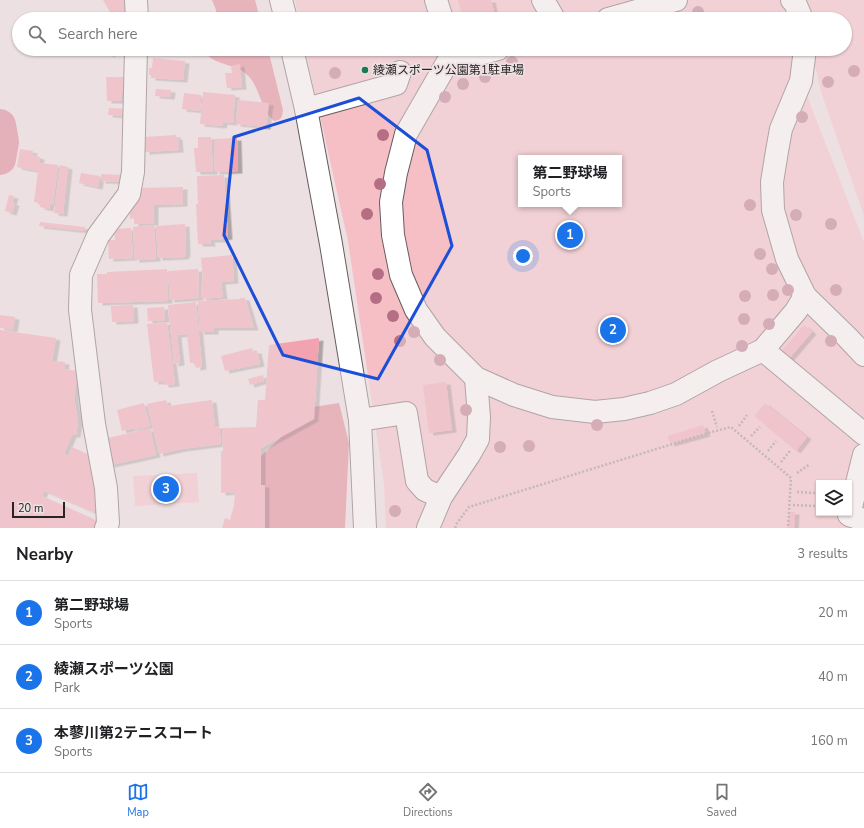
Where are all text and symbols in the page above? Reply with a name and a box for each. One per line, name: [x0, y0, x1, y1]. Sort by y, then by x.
search box: [12, 12, 852, 56]
icon: search: [26, 23, 48, 45]
text: Search here: [58, 24, 138, 44]
place label: 綾瀬スポーツ公園第1駐車場: [373, 62, 524, 78]
marker: 綾瀬スポーツ公園第1駐車場: [360, 65, 370, 75]
popup: [518, 155, 622, 207]
text: 第二野球場: [532, 163, 608, 183]
text: Sports: [532, 183, 571, 201]
pin: 1: [557, 220, 583, 250]
your location: [513, 246, 533, 266]
pin: 2: [600, 315, 626, 345]
pin: 3: [153, 474, 179, 504]
map controls: [816, 480, 852, 516]
button: layers: [816, 480, 852, 516]
scale bar: [12, 500, 65, 519]
text: 20 m: [18, 501, 43, 516]
text: Nearby: [16, 543, 73, 566]
text: 3 results: [797, 545, 848, 563]
text: 第二野球場: [54, 595, 129, 615]
text: 1: [25, 604, 33, 622]
text: 20 m: [818, 604, 848, 622]
text: Sports: [54, 615, 93, 633]
text: 綾瀬スポーツ公園: [54, 659, 174, 679]
text: 2: [25, 668, 33, 686]
text: 40 m: [818, 668, 848, 686]
text: Park: [54, 679, 80, 697]
text: 本蓼川第2テニスコート: [54, 723, 213, 743]
text: 3: [25, 732, 33, 750]
text: 160 m: [810, 732, 848, 750]
text: Sports: [54, 743, 93, 761]
tab: Map: [127, 781, 149, 820]
tab: Directions: [403, 781, 453, 820]
tab: Saved: [707, 781, 737, 820]

